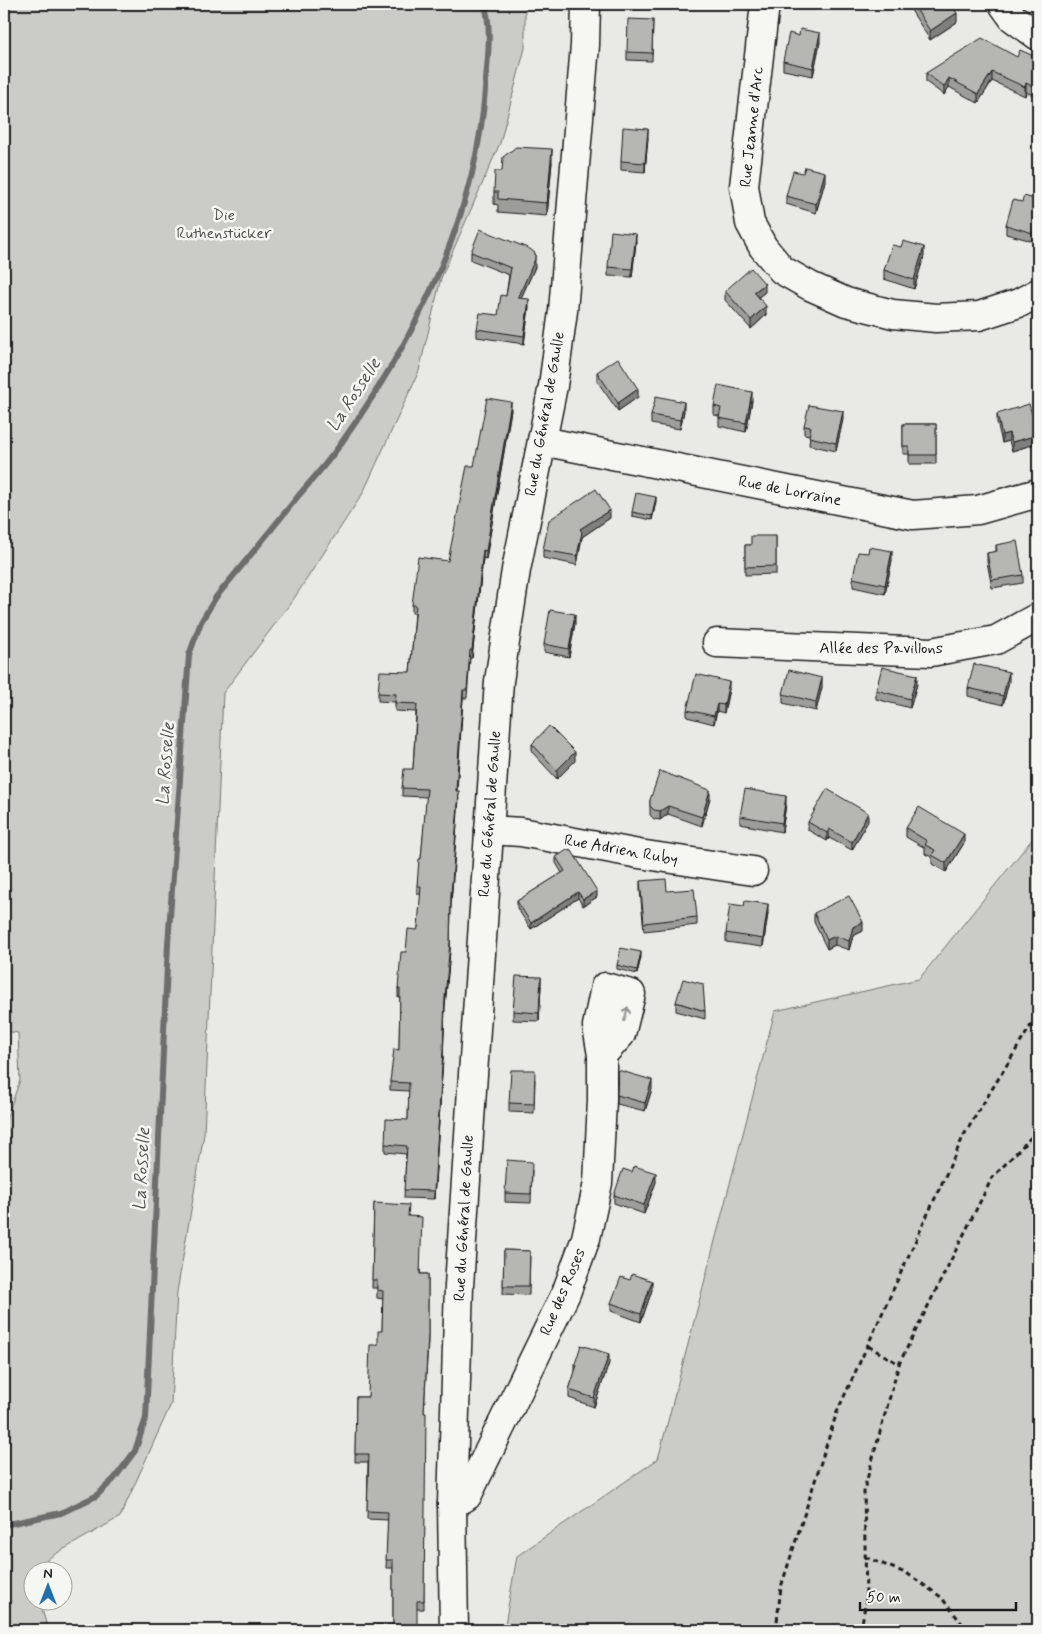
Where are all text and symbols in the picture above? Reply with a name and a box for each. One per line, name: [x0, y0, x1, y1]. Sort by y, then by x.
street label: Rue Jeanne d'Arc: [735, 66, 769, 188]
park label: Die Ruthenstücker: [176, 205, 272, 244]
street label: Rue du Général de Gaulle: [520, 330, 570, 498]
water label: La Rosselle: [321, 353, 387, 436]
street label: Rue de Lorraine: [737, 471, 843, 511]
street label: Allée des Pavillons: [819, 638, 943, 659]
water label: La Rosselle: [151, 721, 181, 806]
street label: Rue du Général de Gaulle: [474, 730, 506, 898]
street label: Rue Adrien Ruby: [562, 830, 680, 870]
one-way arrow: [622, 1006, 631, 1022]
water label: La Rosselle: [128, 1126, 156, 1211]
street label: Rue du Général de Gaulle: [449, 1134, 479, 1302]
street label: Rue des Roses: [535, 1245, 591, 1339]
north arrow: [22, 1562, 72, 1612]
text: N: [43, 1565, 53, 1583]
scale bar: [860, 1579, 1016, 1611]
text: 50 m: [867, 1588, 901, 1608]

